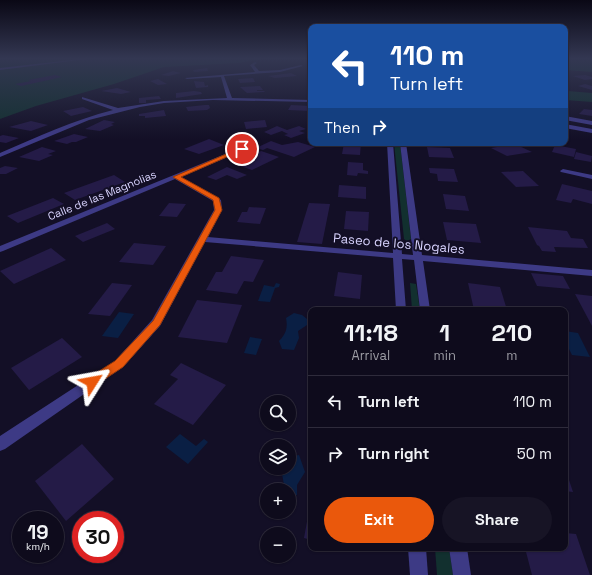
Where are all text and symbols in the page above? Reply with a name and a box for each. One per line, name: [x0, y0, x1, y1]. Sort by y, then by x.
text: 110 m: [390, 37, 464, 73]
icon: left: [324, 40, 376, 92]
text: Turn left: [390, 72, 463, 95]
icon: right: [368, 116, 390, 138]
text: Then: [324, 118, 360, 137]
pin: [225, 132, 259, 166]
icon: arrive: [231, 138, 253, 160]
street label: Calle de las Magnolias: [46, 167, 159, 223]
street label: Paseo de los Nogales: [332, 229, 466, 258]
text: 11:18: [344, 317, 398, 348]
text: 1: [439, 317, 450, 348]
text: 210: [492, 317, 532, 348]
text: Arrival: [351, 347, 390, 364]
text: min: [434, 347, 456, 364]
text: m: [506, 347, 518, 364]
position arrow: [71, 361, 113, 403]
icon: left: [324, 391, 346, 413]
text: Turn left: [358, 392, 420, 411]
text: 110 m: [513, 392, 552, 411]
map controls: [260, 395, 296, 563]
button: search: [260, 395, 296, 431]
button: layers: [260, 439, 296, 475]
icon: right: [324, 443, 346, 465]
text: Turn right: [358, 444, 429, 463]
text: 50 m: [517, 444, 552, 463]
button: +: [260, 483, 296, 519]
button: Exit: [324, 497, 434, 543]
button: Share: [442, 497, 552, 543]
speed limit sign: 30: [72, 511, 124, 563]
text: 19: [27, 519, 49, 545]
button: −: [260, 527, 296, 563]
text: km/h: [26, 540, 50, 553]

